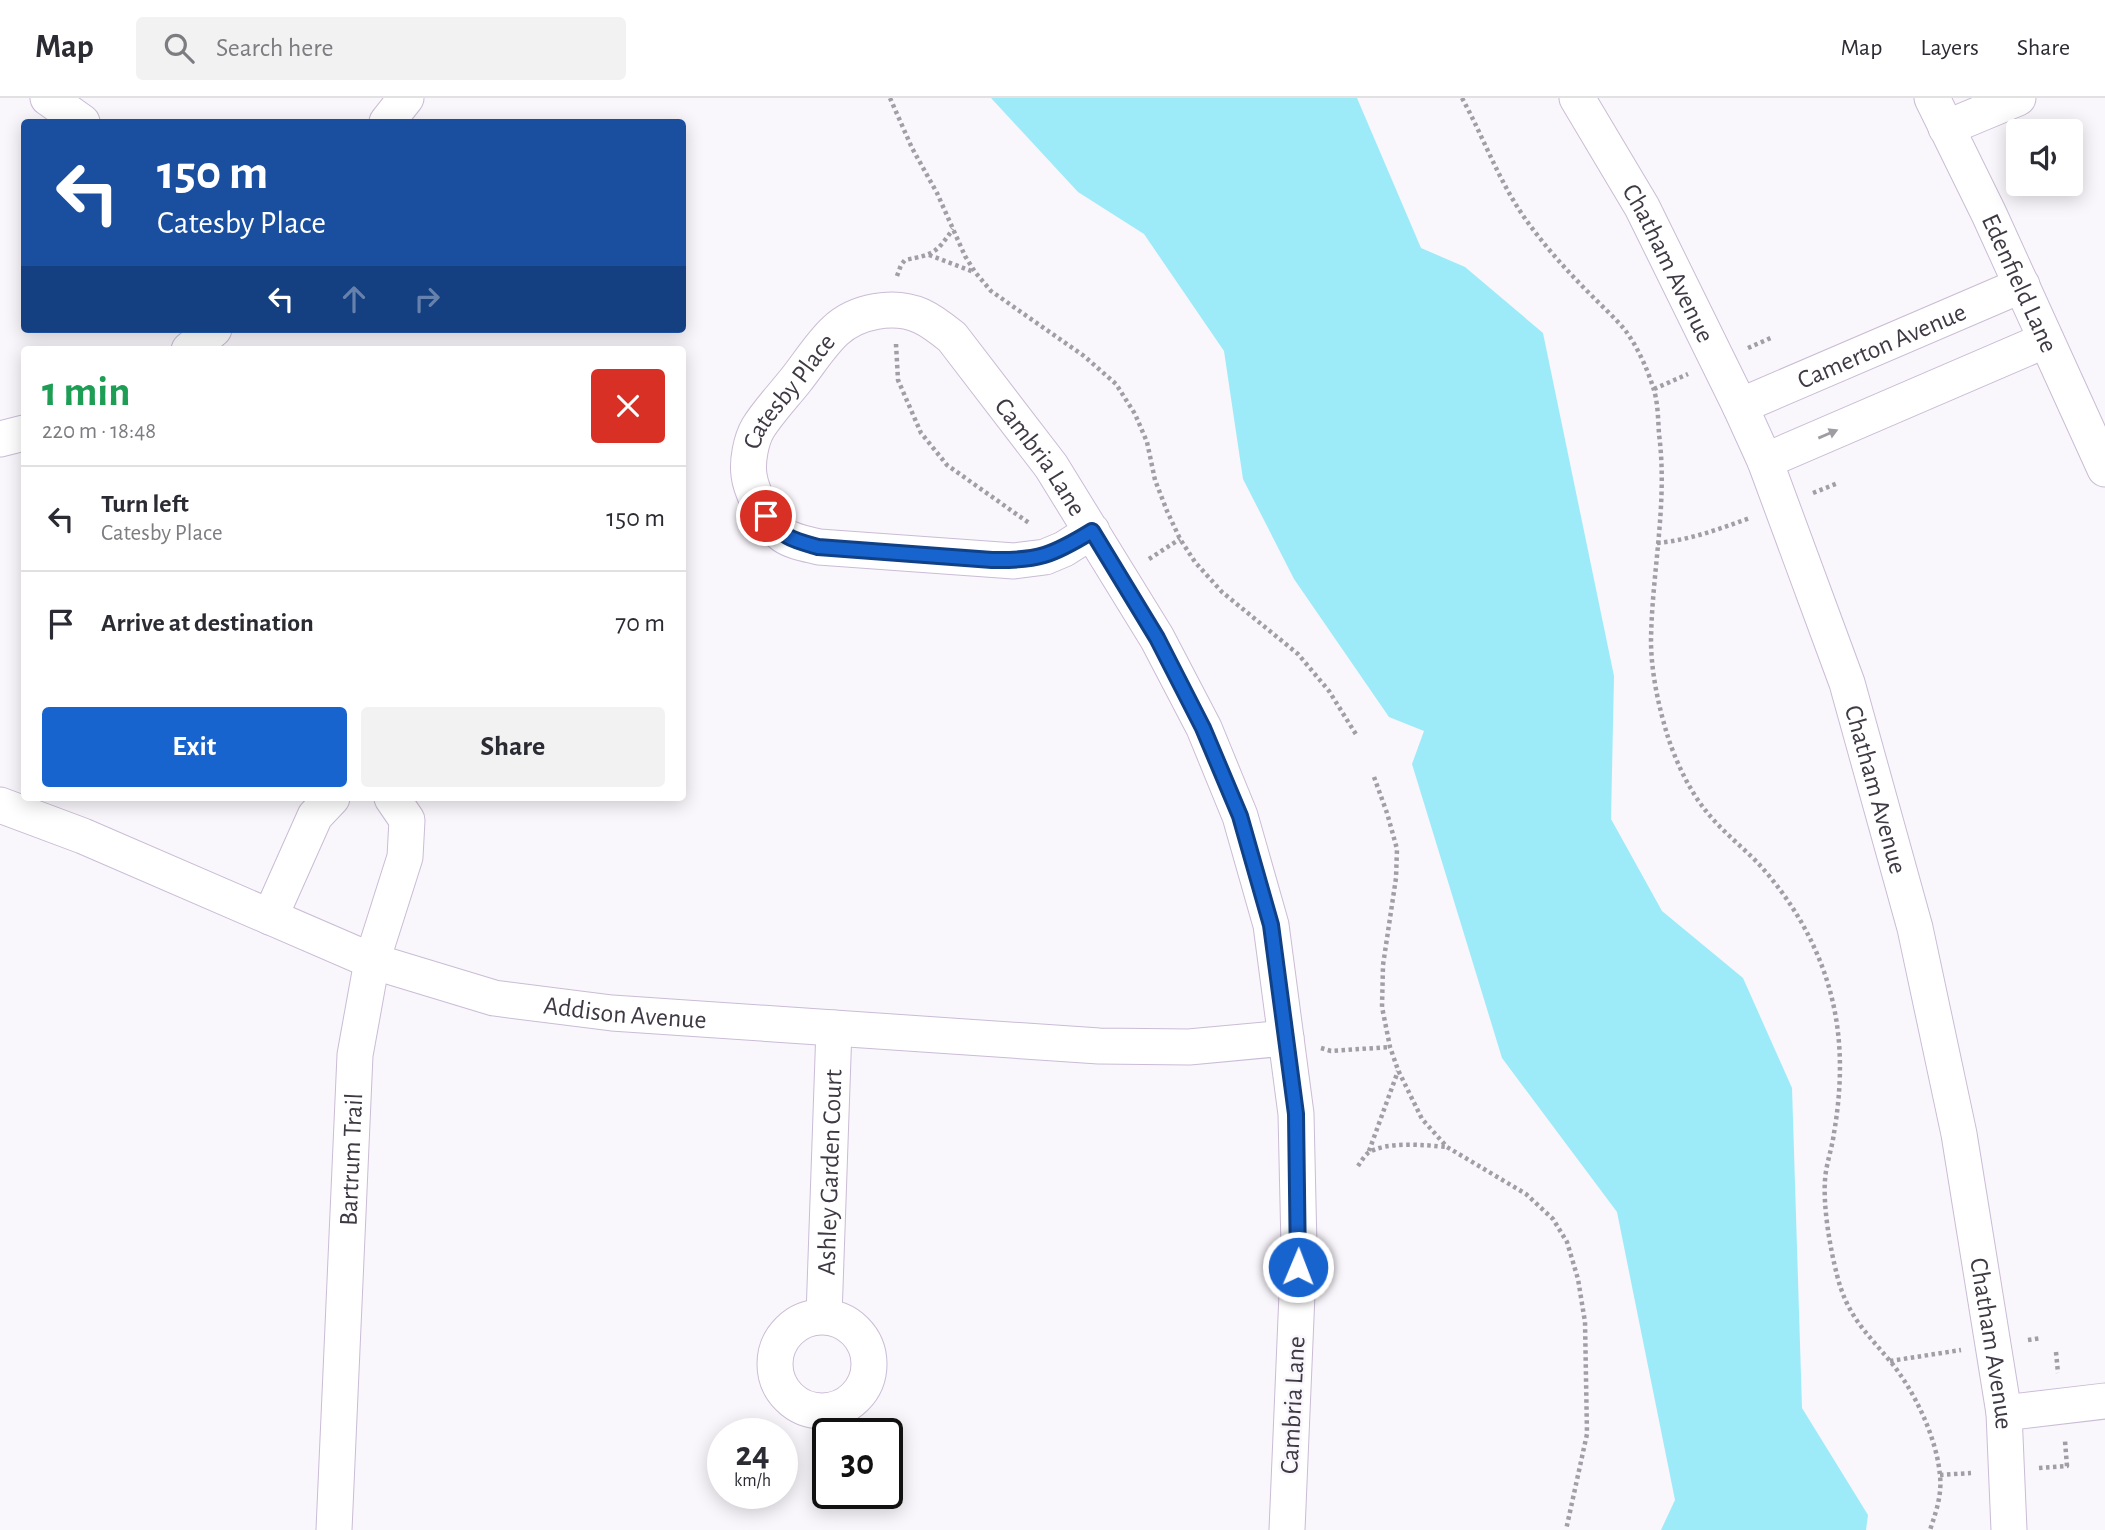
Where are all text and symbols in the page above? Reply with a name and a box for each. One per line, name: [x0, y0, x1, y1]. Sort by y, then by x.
search box: [136, 17, 626, 80]
icon: search: [160, 29, 198, 67]
text: Map: [35, 31, 94, 64]
text: Search here: [216, 35, 334, 61]
text: Map: [1840, 36, 1882, 60]
text: Layers: [1920, 36, 1979, 60]
text: Share: [2017, 36, 2070, 60]
map controls: [2006, 119, 2083, 196]
button: sound: [2006, 119, 2083, 196]
icon: left: [42, 147, 133, 238]
text: 150 m: [157, 149, 268, 198]
street label: Chatham Avenue: [1617, 180, 1719, 347]
text: Catesby Place: [157, 207, 326, 239]
street label: Edenfield Lane: [1977, 210, 2062, 357]
icon: left: [262, 280, 300, 318]
icon: ahead: [335, 280, 373, 318]
icon: right: [408, 280, 446, 318]
street label: Camerton Avenue: [1794, 299, 1970, 394]
street label: Catesby Place: [739, 329, 840, 452]
button: close: [591, 369, 665, 443]
text: 1 min: [42, 371, 131, 413]
street label: Cambria Lane: [990, 393, 1090, 521]
text: 220 m · 18:48: [42, 420, 156, 443]
one-way arrow: [1818, 428, 1838, 440]
pin: [736, 486, 796, 546]
text: Turn left: [101, 491, 189, 517]
icon: arrive: [747, 497, 785, 535]
icon: left: [42, 500, 80, 538]
text: 150 m: [606, 505, 665, 531]
text: Catesby Place: [101, 522, 223, 545]
icon: arrive: [42, 605, 80, 643]
text: Arrive at destination: [101, 610, 314, 636]
text: 70 m: [615, 610, 665, 636]
street label: Chatham Avenue: [1840, 702, 1911, 877]
button: Exit: [42, 707, 347, 787]
button: Share: [361, 707, 665, 787]
street label: Addison Avenue: [542, 992, 707, 1033]
street label: Ashley Garden Court: [813, 1069, 847, 1276]
street label: Bartrum Trail: [335, 1092, 367, 1226]
position arrow: [1261, 1230, 1335, 1304]
street label: Chatham Avenue: [1965, 1256, 2017, 1430]
street label: Cambria Lane: [1276, 1335, 1310, 1475]
speed limit sign: 30: [812, 1418, 903, 1509]
text: 24: [735, 1437, 770, 1472]
text: km/h: [734, 1472, 771, 1490]

